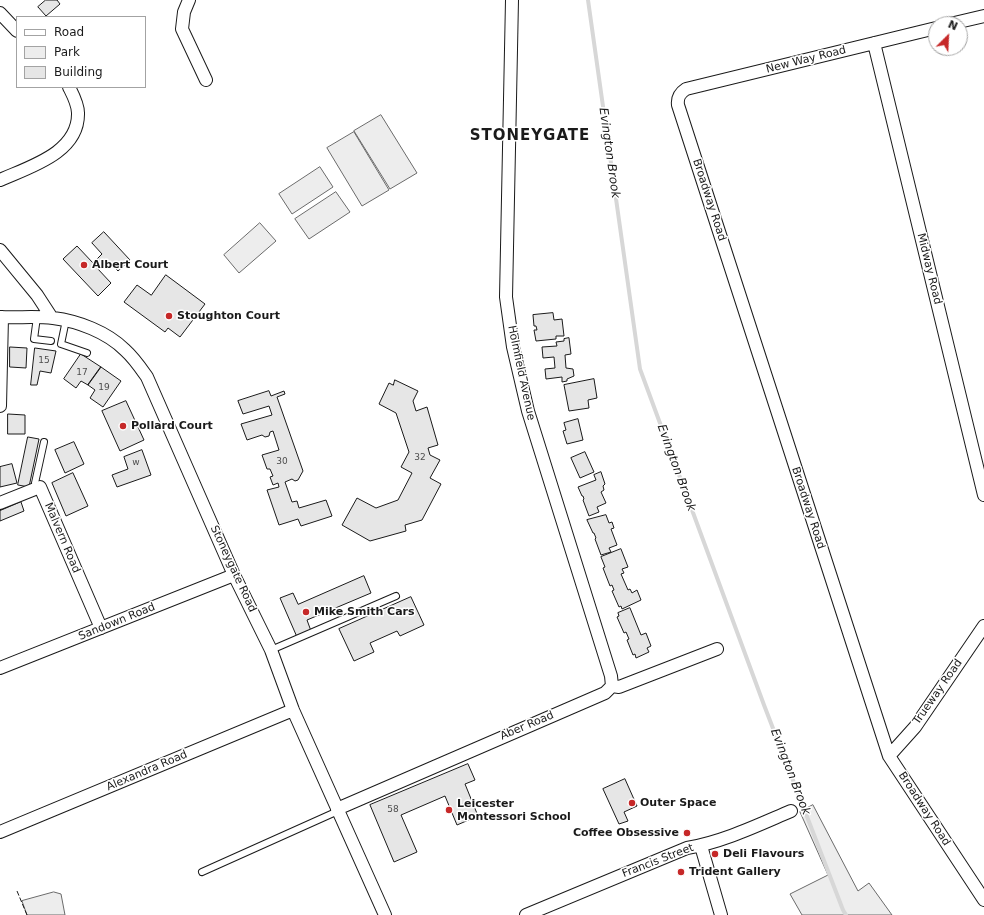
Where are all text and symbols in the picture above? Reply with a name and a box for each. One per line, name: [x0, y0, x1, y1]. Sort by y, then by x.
legend: [16, 16, 146, 88]
north arrow: [928, 16, 968, 56]
text: N: [946, 18, 960, 33]
text: Road: [54, 25, 84, 39]
street label: New Way Road: [765, 44, 847, 76]
text: Park: [54, 45, 80, 59]
text: Building: [54, 65, 103, 79]
water label: Evington Brook: [596, 107, 622, 199]
district label: STONEYGATE: [470, 127, 590, 145]
street label: Broadway Road: [689, 157, 729, 243]
street label: Midway Road: [914, 232, 944, 306]
place label: Albert Court: [92, 258, 168, 272]
marker: Albert Court: [79, 260, 89, 270]
place label: Stoughton Court: [177, 309, 280, 323]
marker: Stoughton Court: [164, 311, 174, 321]
street label: Holmfield Avenue: [504, 324, 538, 422]
house number: 15: [38, 356, 50, 366]
house number: 17: [76, 368, 88, 378]
house number: 19: [98, 383, 110, 393]
place label: Pollard Court: [131, 419, 213, 433]
marker: Pollard Court: [118, 421, 128, 431]
water label: Evington Brook: [654, 423, 698, 513]
house number: 32: [414, 453, 426, 463]
house number: 30: [276, 457, 288, 467]
house number: w: [132, 458, 140, 468]
street label: Broadway Road: [788, 465, 828, 551]
street label: Malvern Road: [41, 501, 83, 575]
street label: Stoneygate Road: [207, 524, 259, 614]
street label: Sandown Road: [77, 601, 157, 643]
place label: Mike Smith Cars: [314, 605, 415, 619]
marker: Mike Smith Cars: [301, 607, 311, 617]
street label: Trueway Road: [911, 657, 965, 727]
street label: Aber Road: [498, 709, 556, 743]
water label: Evington Brook: [767, 727, 813, 817]
street label: Alexandra Road: [105, 748, 189, 794]
street label: Broadway Road: [895, 769, 953, 849]
place label: Outer Space: [640, 796, 716, 810]
place label: Leicester Montessori School: [457, 797, 571, 823]
marker: Outer Space: [627, 798, 637, 808]
house number: 58: [387, 805, 399, 815]
marker: Leicester Montessori School: [444, 805, 454, 815]
place label: Coffee Obsessive: [573, 826, 679, 840]
marker: Coffee Obsessive: [682, 828, 692, 838]
street label: Francis Street: [620, 841, 696, 881]
place label: Deli Flavours: [723, 847, 804, 861]
marker: Deli Flavours: [710, 849, 720, 859]
place label: Trident Gallery: [689, 865, 781, 879]
marker: Trident Gallery: [676, 867, 686, 877]

